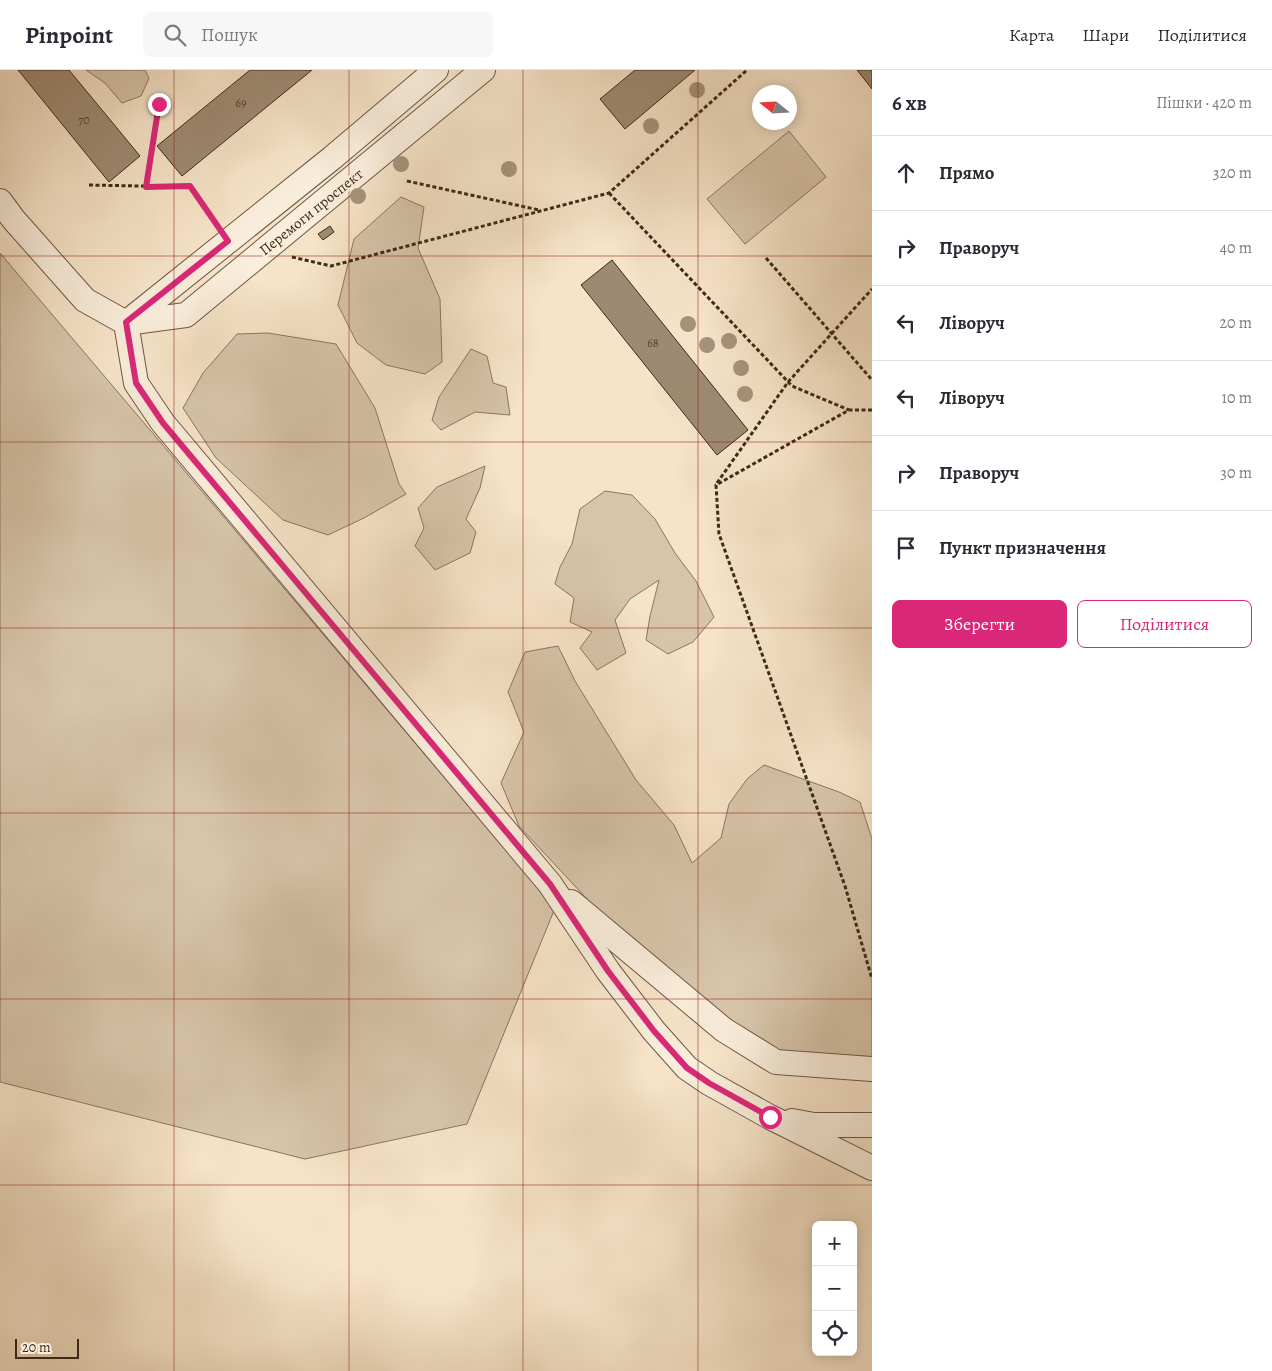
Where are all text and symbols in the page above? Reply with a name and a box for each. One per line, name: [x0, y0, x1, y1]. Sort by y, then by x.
search box: [143, 12, 493, 57]
text: Pinpoint: [25, 19, 113, 51]
icon: search: [161, 21, 189, 49]
text: Пошук: [201, 22, 258, 48]
text: Карта: [1009, 23, 1054, 47]
text: Шари: [1082, 23, 1129, 47]
text: Поділитися: [1157, 23, 1247, 47]
north arrow: [752, 85, 797, 130]
text: 6 хв: [892, 89, 927, 117]
text: Пішки · 420 m: [1156, 92, 1252, 114]
route end: [148, 93, 171, 116]
house number: 69: [235, 95, 247, 111]
house number: 70: [78, 112, 90, 128]
icon: ahead: [892, 159, 920, 187]
text: Прямо: [939, 160, 994, 186]
text: 320 m: [1213, 162, 1252, 184]
street label: Перемоги проспект: [255, 164, 367, 260]
icon: right: [892, 234, 920, 262]
text: Праворуч: [939, 235, 1019, 261]
text: 40 m: [1220, 237, 1252, 259]
icon: left: [892, 309, 920, 337]
text: Ліворуч: [939, 310, 1005, 336]
text: 20 m: [1219, 312, 1252, 334]
house number: 68: [647, 335, 659, 351]
icon: left: [892, 384, 920, 412]
text: Ліворуч: [939, 385, 1005, 411]
text: 10 m: [1222, 387, 1252, 409]
icon: right: [892, 459, 920, 487]
text: Праворуч: [939, 460, 1019, 486]
text: 30 m: [1220, 462, 1252, 484]
icon: arrive: [892, 534, 920, 562]
text: Пункт призначення: [939, 535, 1106, 561]
button: Зберегти: [892, 600, 1067, 648]
button: Поділитися: [1077, 600, 1252, 648]
route start: [759, 1106, 782, 1129]
map controls: [812, 1221, 857, 1356]
button: +: [812, 1221, 857, 1266]
button: −: [812, 1266, 857, 1311]
button: locate: [812, 1311, 857, 1356]
scale bar: [15, 1336, 79, 1359]
text: 20 m: [22, 1338, 51, 1357]

